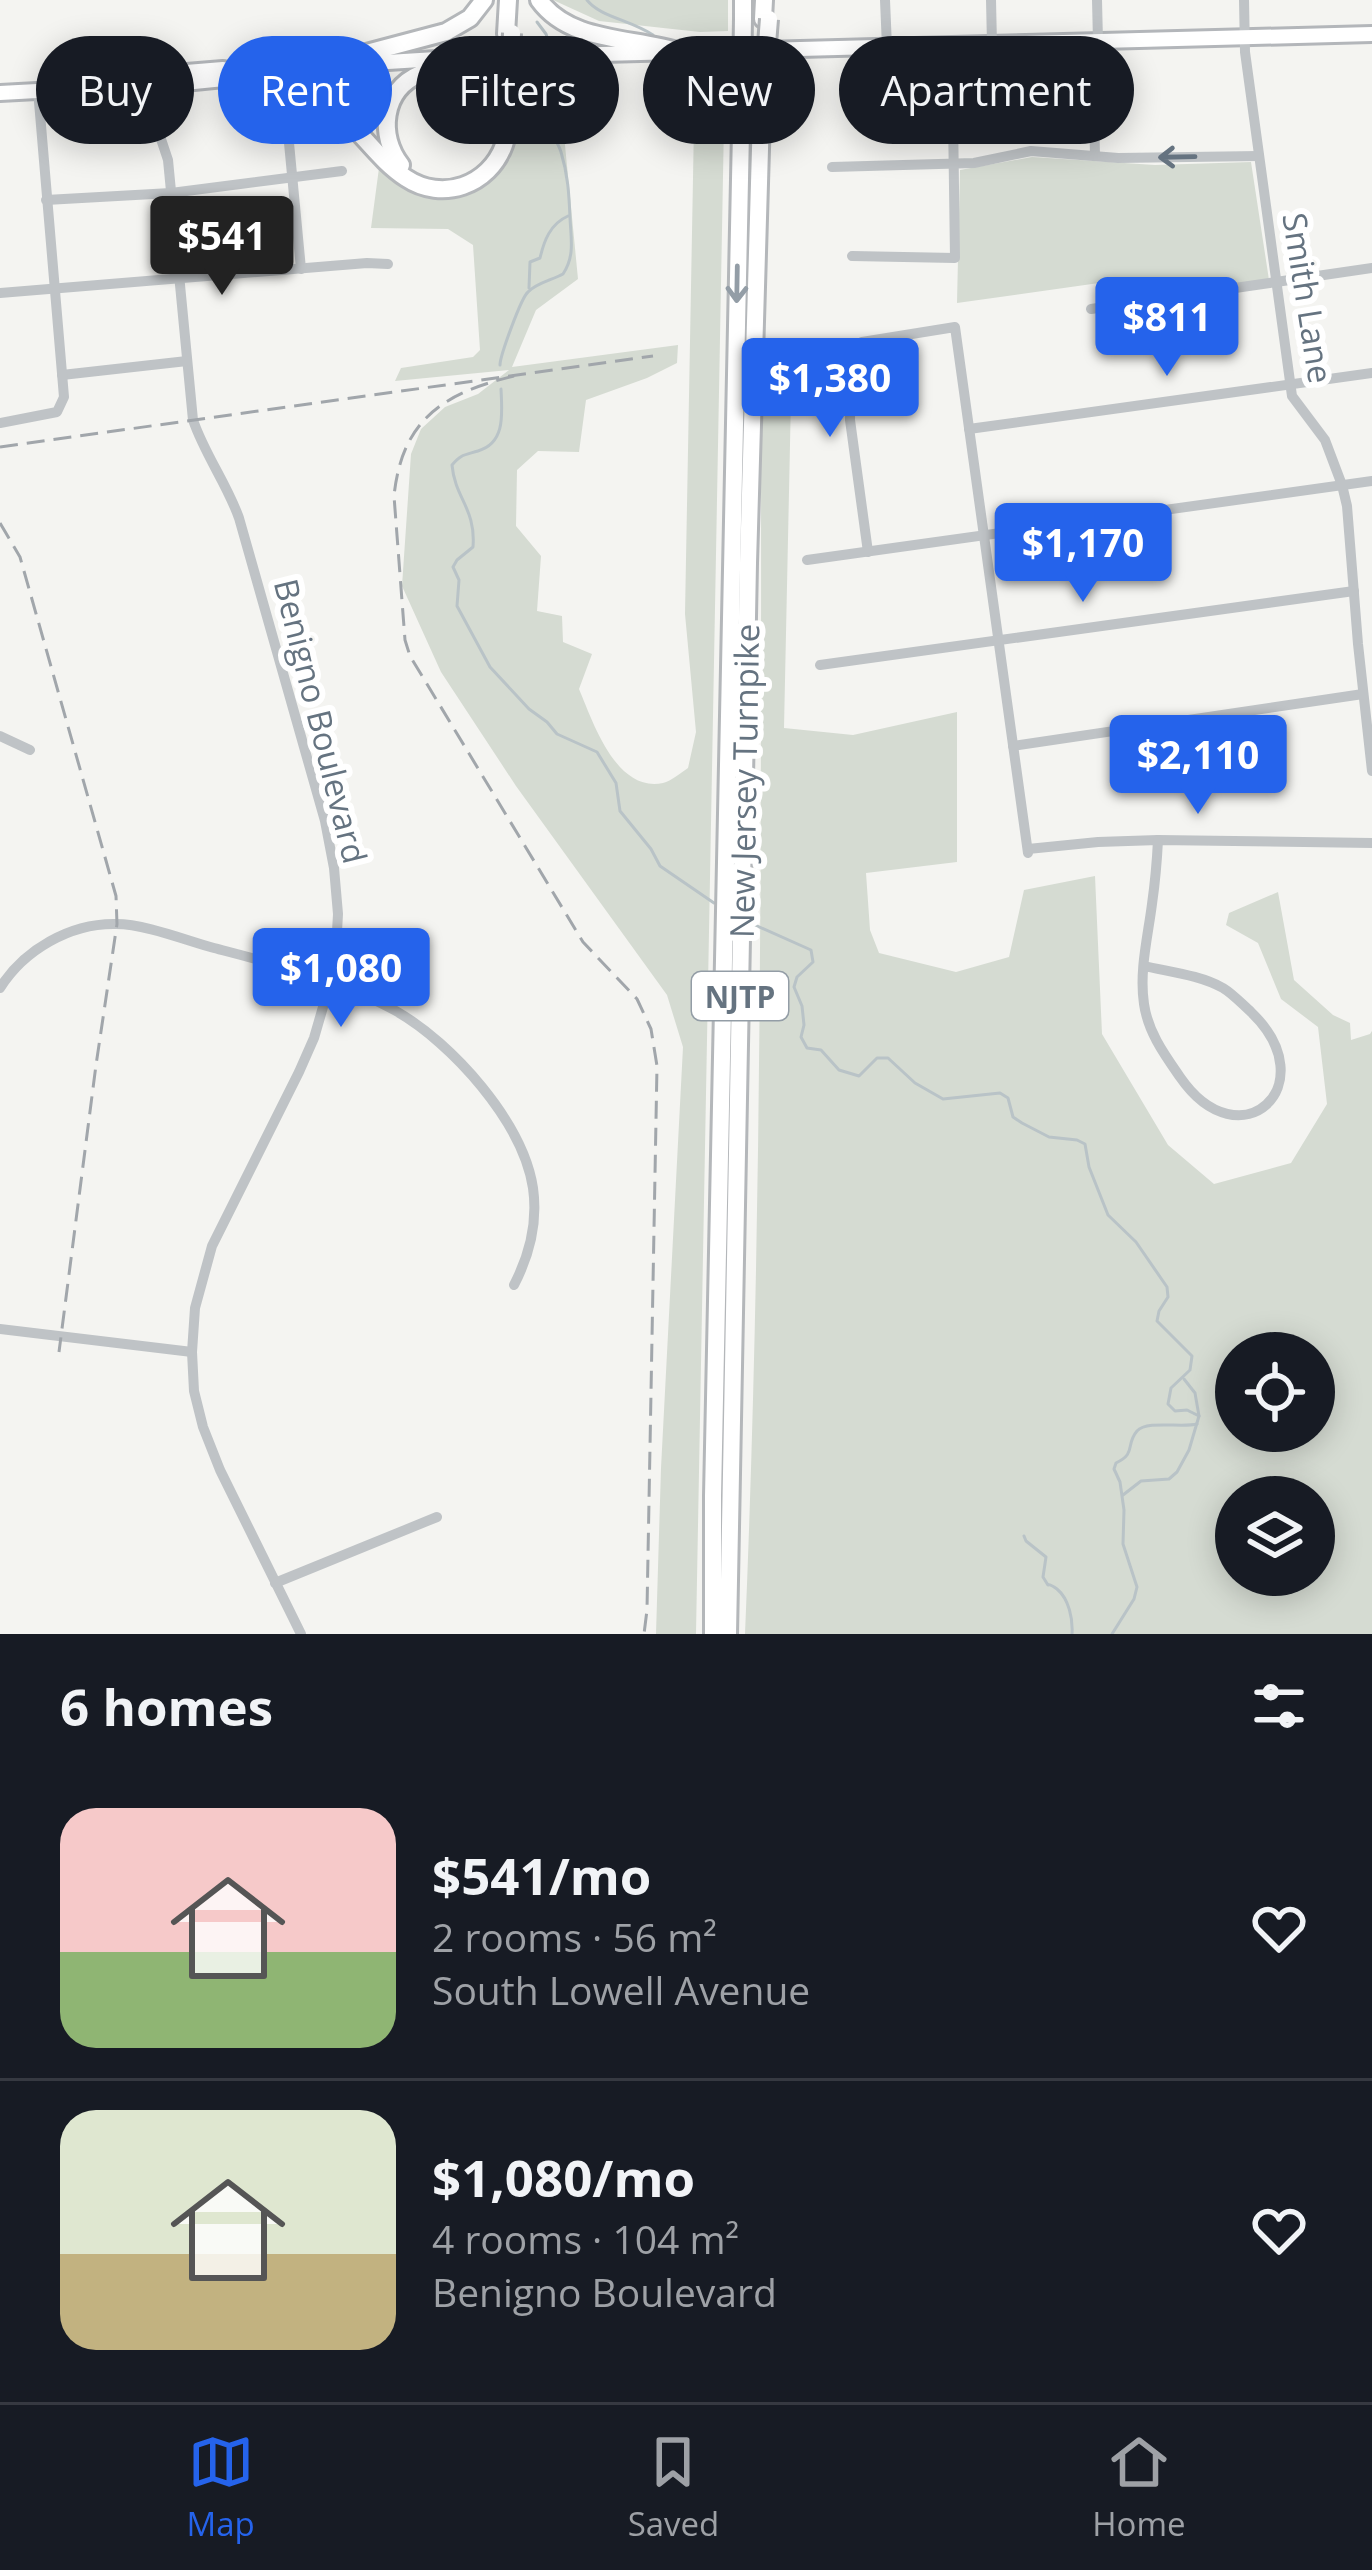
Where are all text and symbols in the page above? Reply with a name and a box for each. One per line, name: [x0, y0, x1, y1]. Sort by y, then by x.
chip: Buy: [36, 36, 194, 144]
chip: Rent: [218, 36, 392, 144]
chip: Filters: [416, 36, 619, 144]
chip: New: [643, 36, 815, 144]
chip: Apartment: [839, 36, 1134, 144]
one-way arrow: [1158, 146, 1197, 168]
pin: $541: [151, 196, 293, 298]
text: $541: [177, 208, 267, 261]
street label: Smith Lane: [1272, 210, 1344, 386]
one-way arrow: [726, 264, 749, 303]
pin: $811: [1096, 277, 1238, 379]
text: $811: [1122, 289, 1212, 342]
pin: $1,380: [732, 338, 928, 440]
text: $1,380: [769, 350, 891, 403]
pin: $1,170: [985, 503, 1181, 605]
text: $1,170: [1022, 515, 1144, 568]
street label: Benigno Boulevard: [264, 574, 378, 868]
street label: New Jersey Turnpike: [719, 623, 769, 939]
pin: $2,110: [1100, 715, 1296, 817]
text: $2,110: [1137, 727, 1259, 780]
pin: $1,080: [243, 928, 439, 1030]
text: $1,080: [280, 940, 402, 993]
road number: NJTP: [692, 972, 788, 1020]
map controls: [1215, 1332, 1335, 1596]
button: locate: [1215, 1332, 1335, 1452]
button: layers: [1215, 1476, 1335, 1596]
text: 6 homes: [60, 1671, 273, 1741]
icon: filters: [1246, 1673, 1312, 1739]
text: $541/mo: [432, 1840, 651, 1910]
icon: home: [156, 1856, 300, 2000]
icon: heart: [1246, 1895, 1312, 1961]
text: 2 rooms · 56 m²: [432, 1910, 717, 1963]
text: South Lowell Avenue: [432, 1963, 810, 2016]
text: $1,080/mo: [432, 2142, 695, 2212]
icon: home: [156, 2158, 300, 2302]
icon: heart: [1246, 2197, 1312, 2263]
text: 4 rooms · 104 m²: [432, 2212, 739, 2265]
text: Benigno Boulevard: [432, 2265, 777, 2318]
tab: Map: [186, 2429, 255, 2546]
tab: Saved: [628, 2429, 719, 2546]
tab: Home: [1092, 2429, 1186, 2546]

